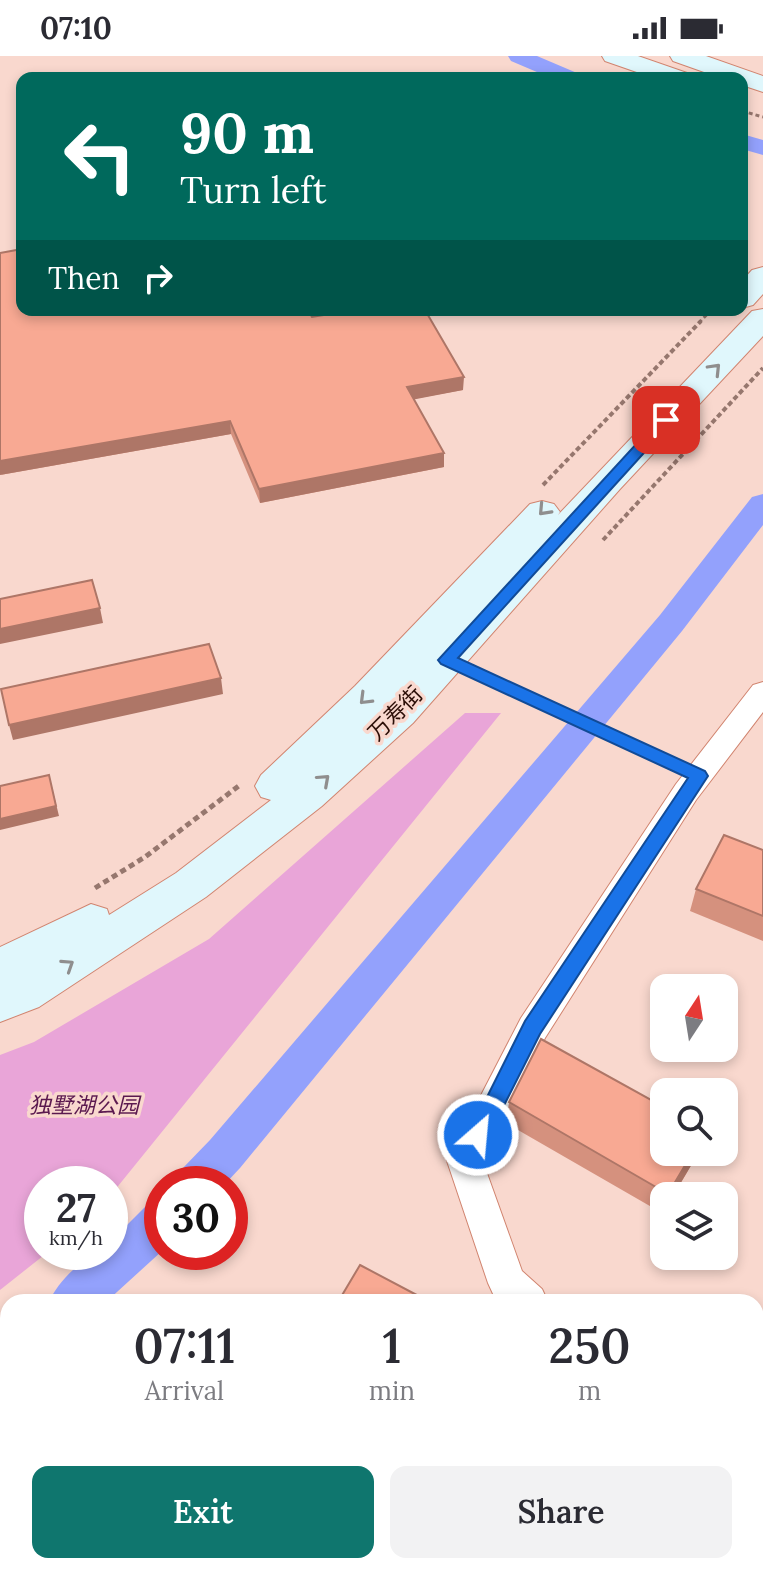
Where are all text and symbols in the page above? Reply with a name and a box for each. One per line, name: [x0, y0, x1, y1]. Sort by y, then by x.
text: 07:10: [40, 9, 112, 47]
text: 90 m: [180, 97, 314, 168]
icon: left: [48, 104, 152, 208]
text: Turn left: [180, 167, 327, 213]
icon: right: [136, 256, 180, 300]
text: Then: [48, 259, 120, 297]
one-way arrow: [705, 363, 719, 378]
pin: [632, 386, 700, 454]
icon: arrive: [644, 398, 688, 442]
one-way arrow: [539, 500, 553, 515]
street label: 万寿街: [362, 680, 428, 746]
one-way arrow: [360, 690, 375, 704]
one-way arrow: [314, 775, 329, 790]
one-way arrow: [59, 959, 74, 974]
north arrow: [650, 974, 738, 1062]
map controls: [650, 974, 738, 1270]
button: search: [650, 1078, 738, 1166]
park label: 独墅湖公园: [29, 1091, 142, 1119]
position arrow: [436, 1093, 520, 1177]
speed limit sign: 30: [144, 1166, 248, 1270]
text: 27: [56, 1182, 96, 1233]
button: layers: [650, 1182, 738, 1270]
text: km/h: [49, 1225, 103, 1250]
text: 07:11: [133, 1315, 235, 1376]
text: 1: [383, 1315, 401, 1376]
text: 250: [549, 1315, 631, 1376]
text: Arrival: [145, 1374, 224, 1407]
text: min: [369, 1374, 415, 1407]
text: m: [578, 1374, 601, 1407]
button: Exit: [32, 1466, 374, 1558]
button: Share: [390, 1466, 732, 1558]

